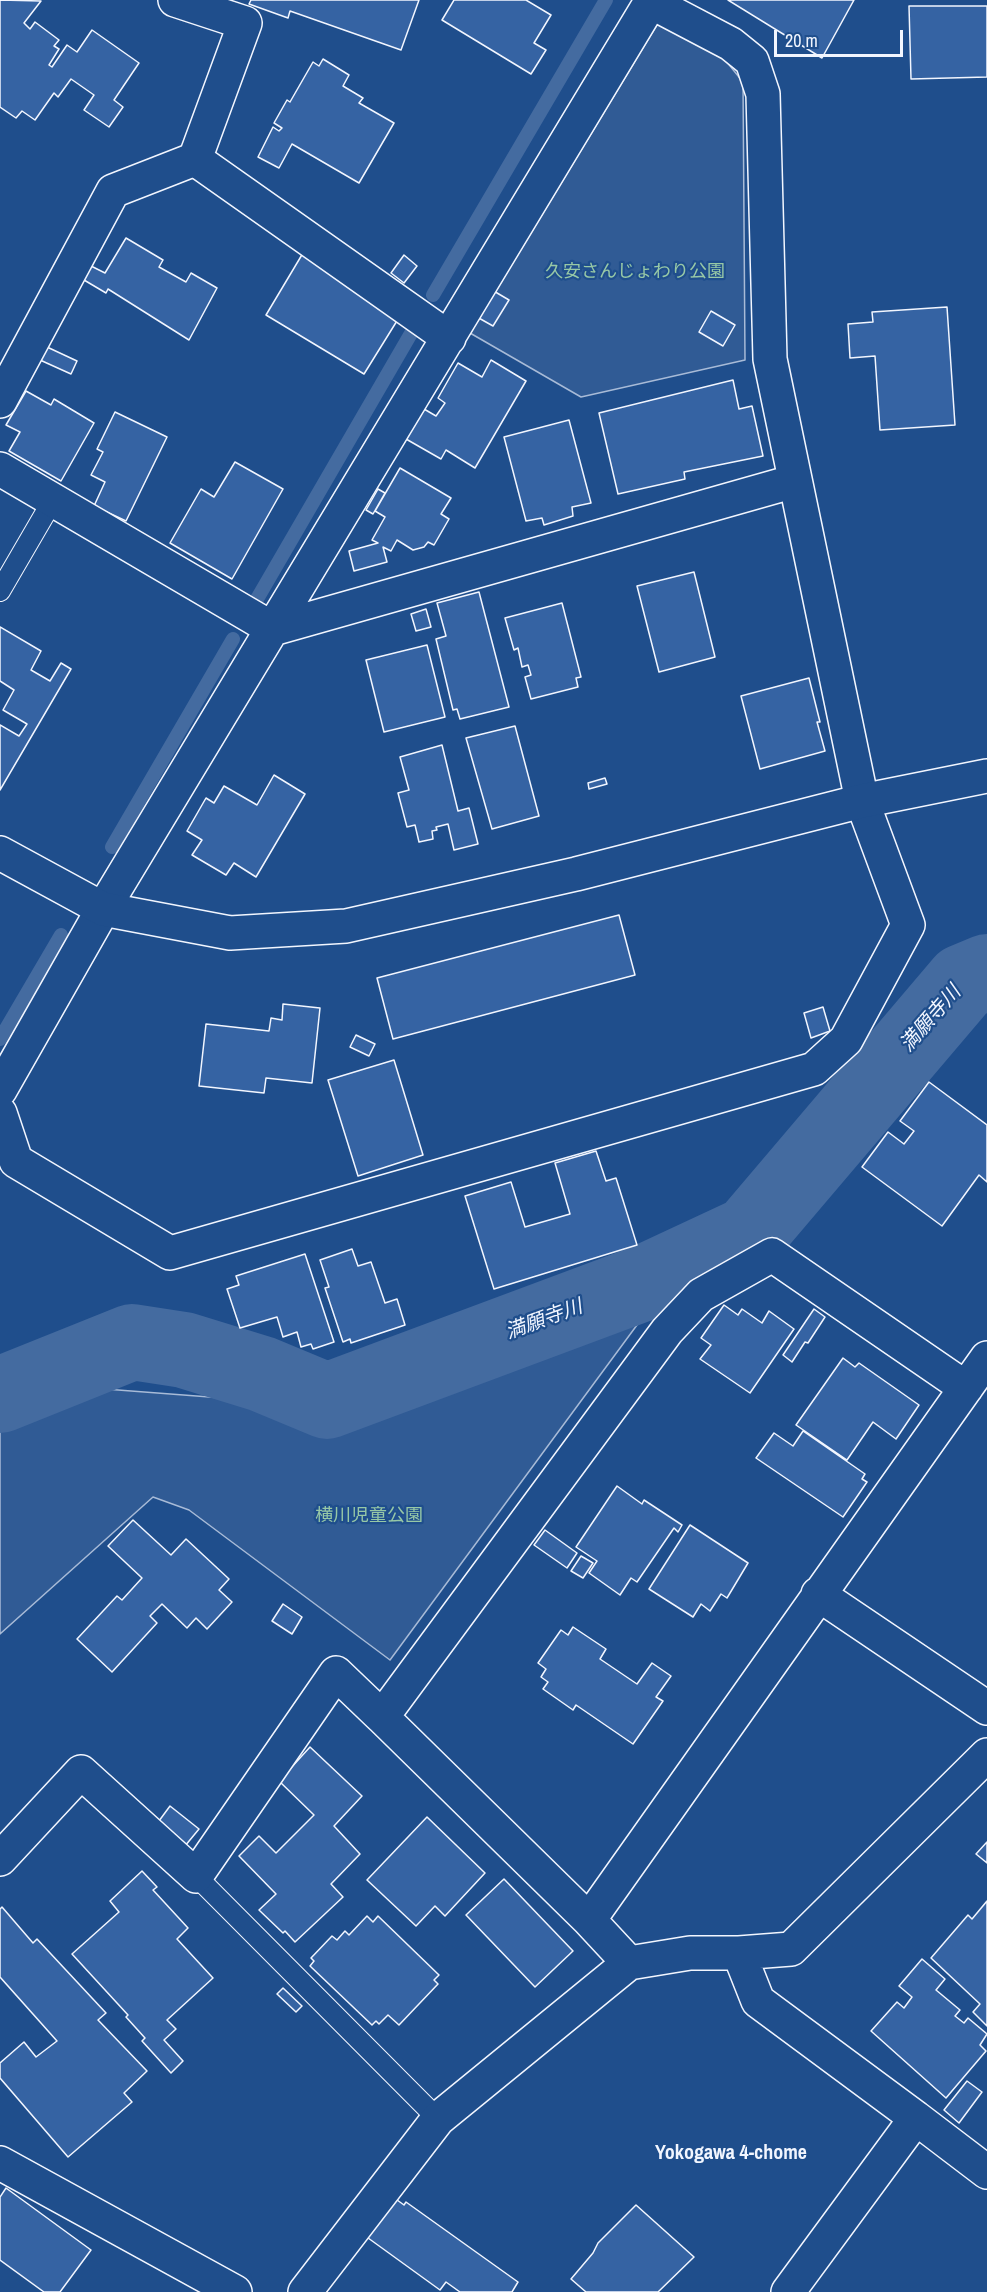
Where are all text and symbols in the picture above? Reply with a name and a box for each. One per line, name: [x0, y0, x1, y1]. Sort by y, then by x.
scale bar: [777, 18, 906, 56]
text: 20 m: [785, 28, 818, 53]
park label: 久安さんじょわり公園: [545, 261, 725, 283]
water label: 満願寺川: [896, 981, 966, 1057]
water label: 満願寺川: [502, 1295, 586, 1345]
park label: 横川児童公園: [315, 1505, 423, 1527]
district label: Yokogawa 4-chome: [655, 2142, 807, 2166]

